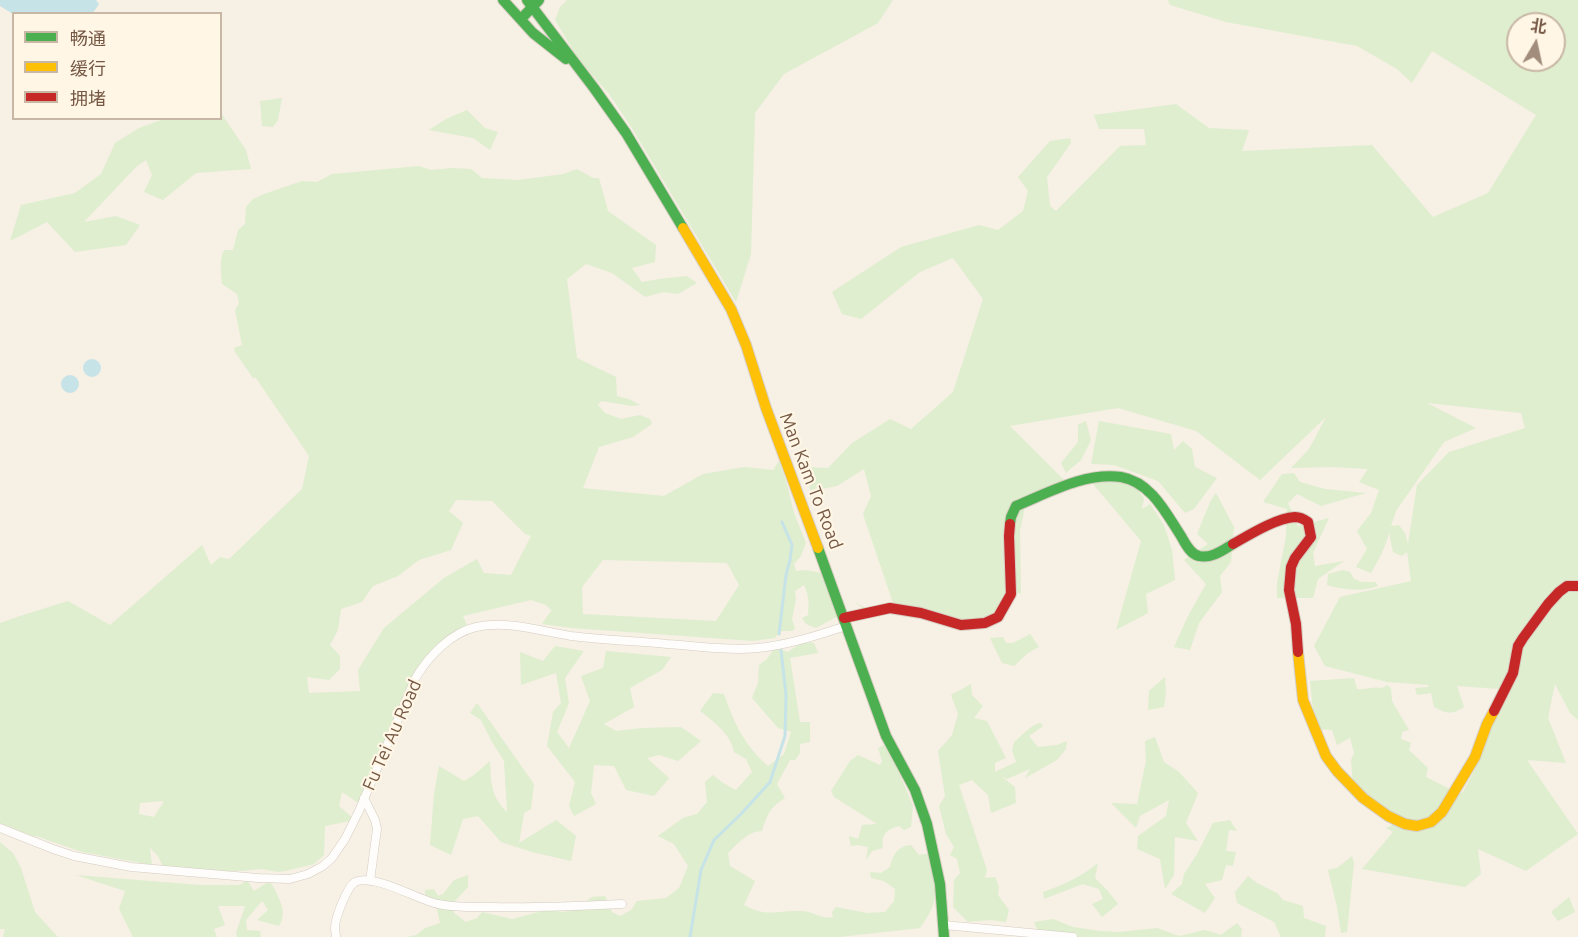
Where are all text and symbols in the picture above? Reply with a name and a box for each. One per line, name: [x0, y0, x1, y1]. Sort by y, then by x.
legend: [12, 12, 222, 120]
north arrow: [1506, 12, 1566, 72]
text: 北: [1529, 16, 1548, 36]
text: 畅通: [70, 28, 106, 48]
text: 缓行: [70, 58, 106, 78]
text: 拥堵: [70, 88, 106, 108]
street label: Man Kam To Road: [775, 410, 847, 552]
street label: Fu Tei Au Road: [358, 676, 426, 794]

